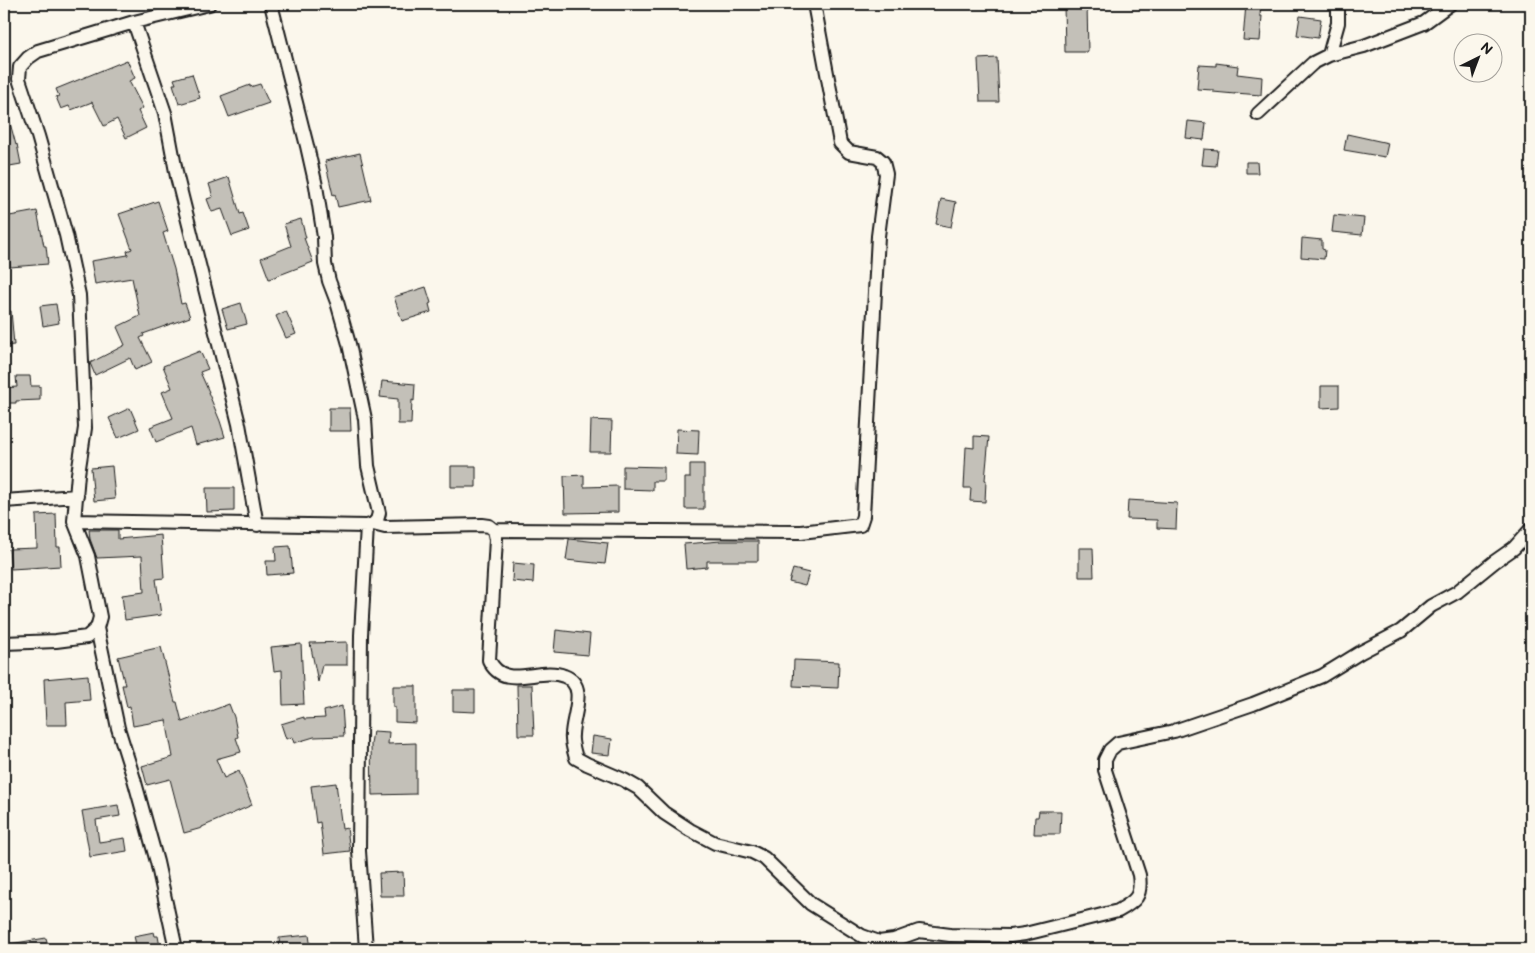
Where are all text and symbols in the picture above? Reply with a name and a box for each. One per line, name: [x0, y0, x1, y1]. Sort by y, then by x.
north arrow: [1452, 32, 1502, 82]
text: N: [1477, 39, 1496, 59]

